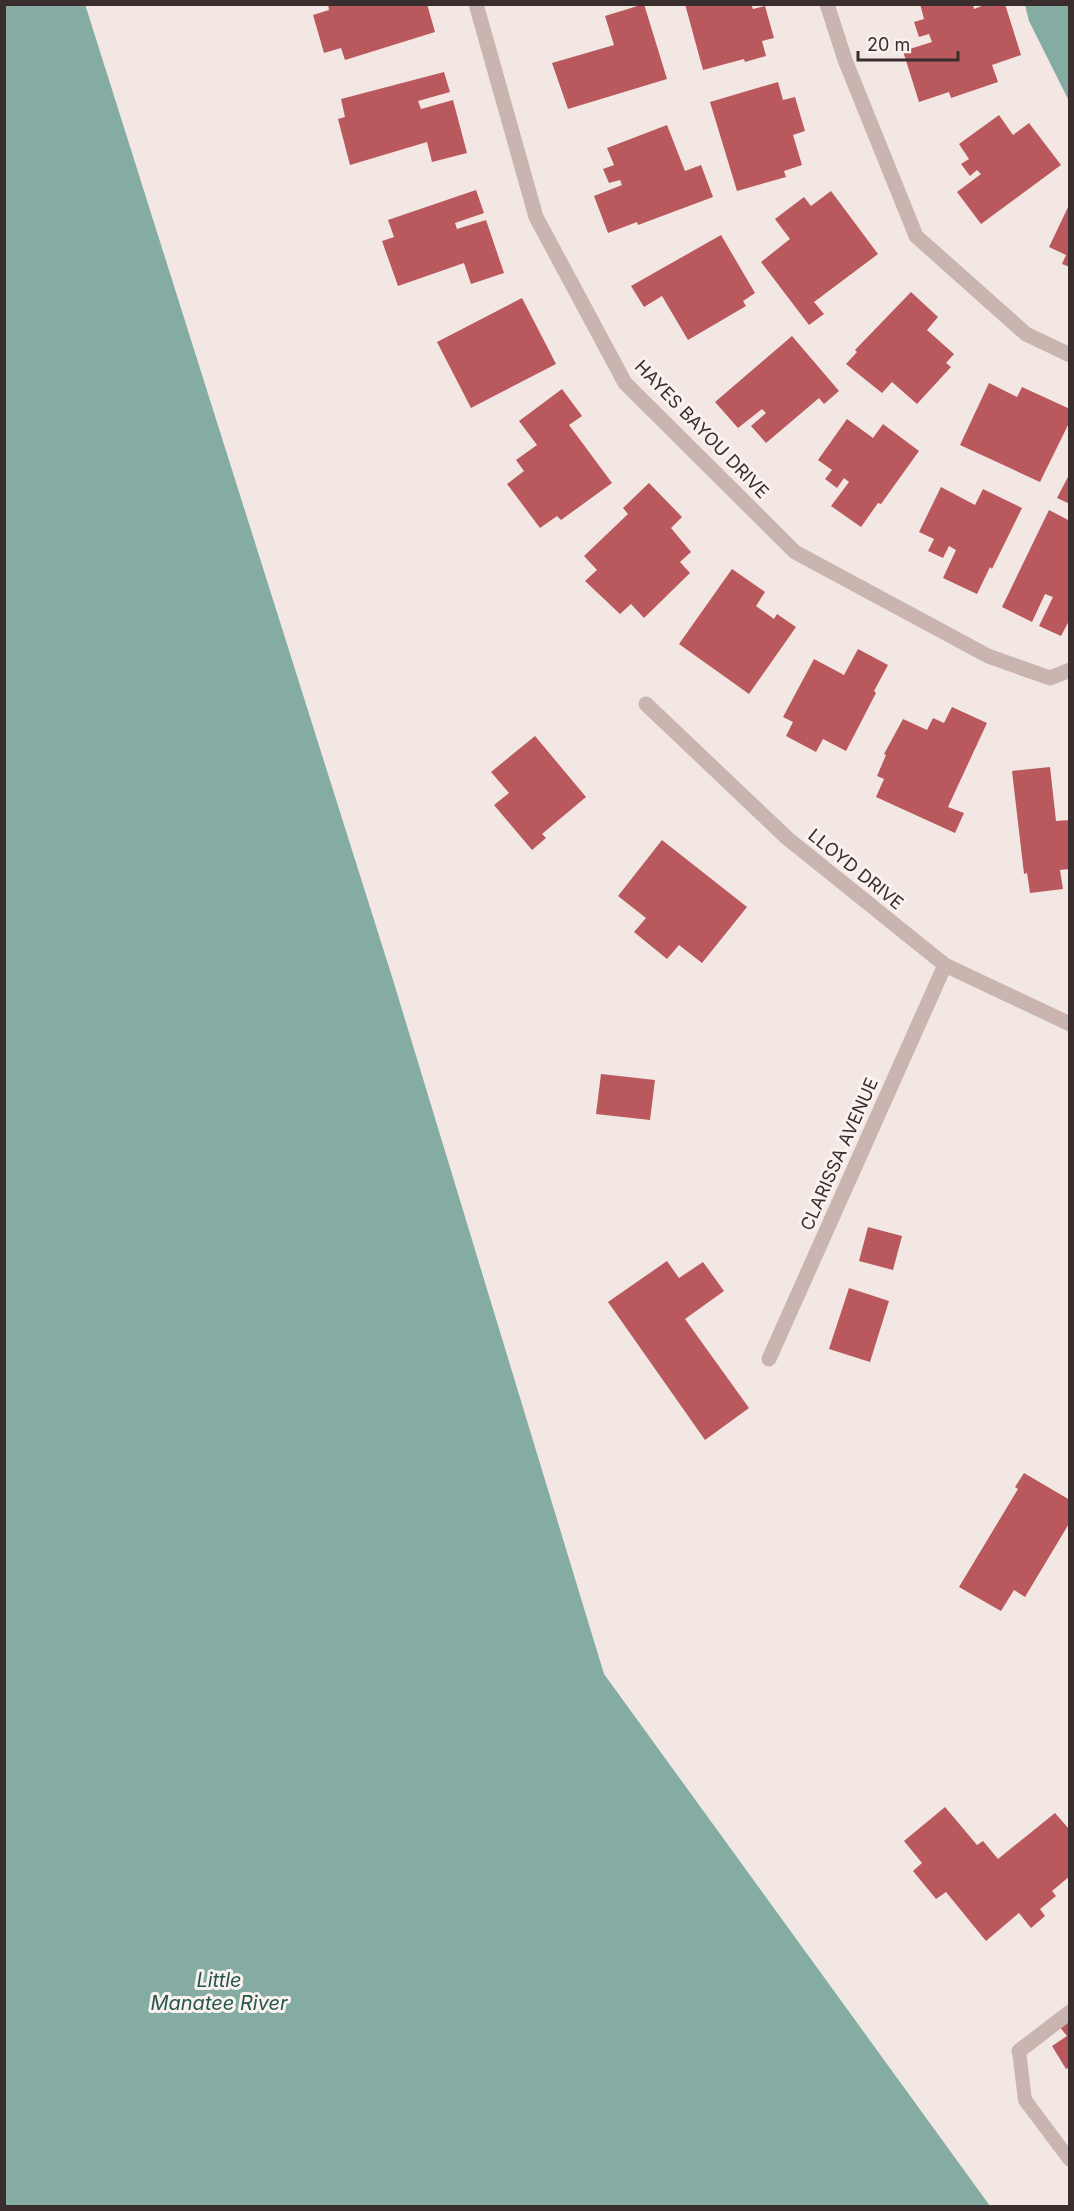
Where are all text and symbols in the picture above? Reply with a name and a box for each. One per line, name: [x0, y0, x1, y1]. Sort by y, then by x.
scale bar: [858, 24, 958, 62]
text: 20 m: [867, 34, 910, 55]
street label: HAYES BAYOU DRIVE: [631, 356, 773, 502]
street label: LLOYD DRIVE: [804, 824, 908, 914]
street label: CLARISSA AVENUE: [796, 1074, 882, 1234]
water label: Little Manatee River: [150, 1968, 288, 2015]

